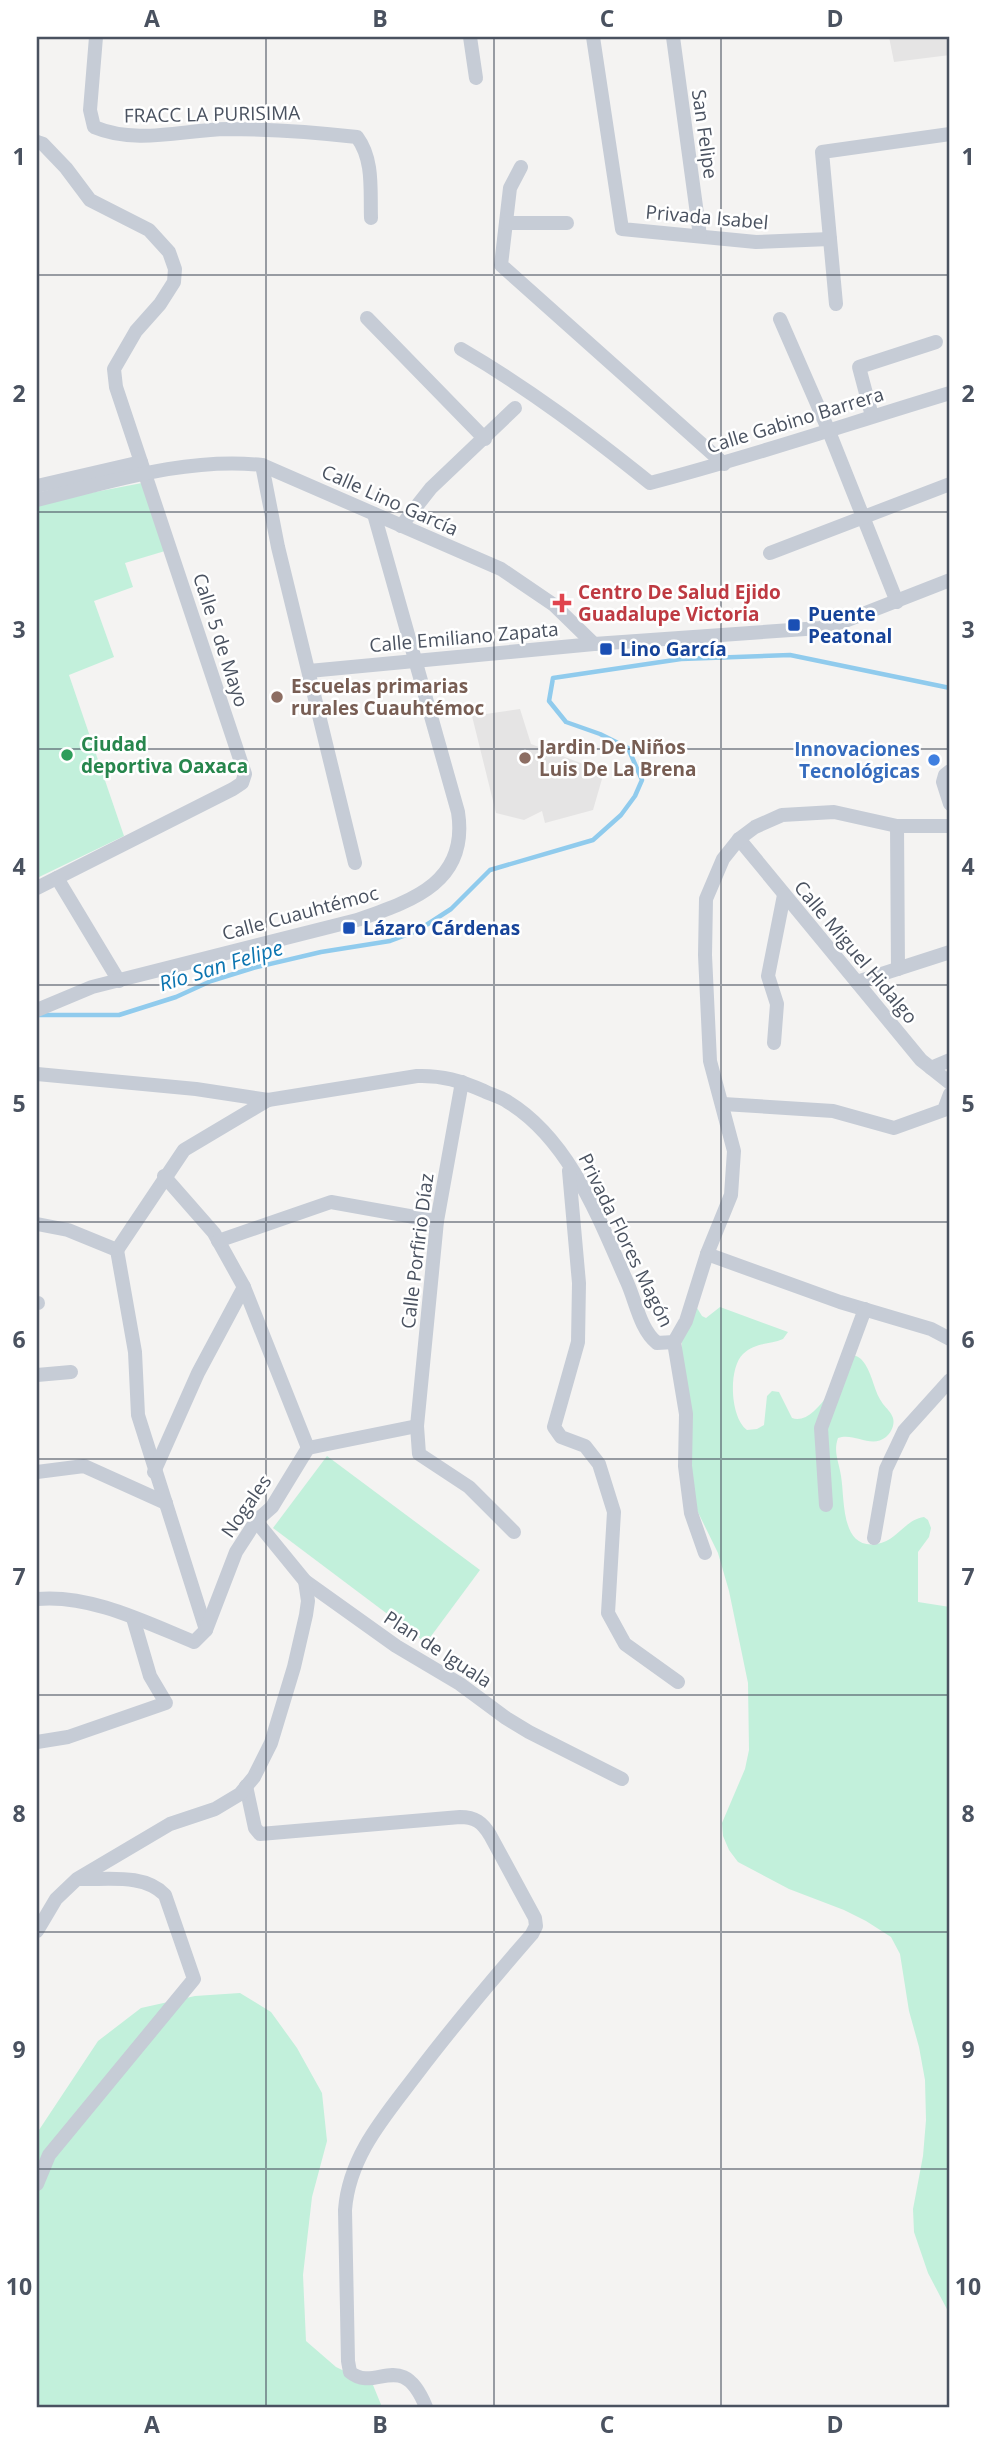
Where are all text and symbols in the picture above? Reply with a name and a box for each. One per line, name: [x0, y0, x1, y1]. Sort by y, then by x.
text: A: [144, 2, 160, 34]
text: B: [372, 2, 388, 34]
text: C: [600, 2, 614, 34]
text: D: [826, 2, 844, 34]
street label: San Felipe: [686, 88, 724, 180]
street label: FRACC LA PURISIMA: [124, 99, 300, 129]
text: 1: [12, 140, 26, 172]
text: 1: [961, 140, 975, 172]
street label: Privada Isabel: [645, 199, 769, 235]
text: 2: [12, 377, 26, 409]
text: 2: [961, 377, 975, 409]
street label: Calle Gabino Barrera: [703, 381, 887, 459]
street label: Calle Lino García: [318, 458, 462, 542]
street label: Calle 5 de Mayo: [187, 570, 255, 710]
place label: Centro De Salud Ejido Guadalupe Victoria: [578, 579, 781, 627]
marker: Centro De Salud Ejido Guadalupe Victoria: [552, 593, 572, 613]
place label: Puente Peatonal: [808, 601, 892, 649]
text: 3: [12, 613, 26, 645]
text: 3: [961, 613, 975, 645]
street label: Calle Emiliano Zapata: [368, 616, 560, 658]
marker: Puente Peatonal: [786, 617, 802, 633]
place label: Lino García: [620, 636, 727, 662]
marker: Lino García: [598, 641, 614, 657]
place label: Escuelas primarias rurales Cuauhtémoc: [291, 673, 485, 721]
marker: Escuelas primarias rurales Cuauhtémoc: [269, 689, 285, 705]
place label: Ciudad deportiva Oaxaca: [81, 731, 248, 779]
place label: Jardin De Niños Luis De La Brena: [537, 734, 696, 782]
place label: Innovaciones Tecnológicas: [794, 736, 920, 784]
marker: Ciudad deportiva Oaxaca: [59, 747, 75, 763]
marker: Jardin De Niños Luis De La Brena: [517, 750, 533, 766]
marker: Innovaciones Tecnológicas: [926, 752, 942, 768]
text: 4: [12, 850, 26, 882]
text: 4: [961, 850, 975, 882]
street label: Calle Miguel Hidalgo: [788, 875, 924, 1029]
street label: Calle Cuauhtémoc: [219, 880, 381, 946]
place label: Lázaro Cárdenas: [363, 915, 520, 941]
marker: Lázaro Cárdenas: [341, 920, 357, 936]
water label: Río San Felipe: [155, 933, 286, 997]
text: 5: [12, 1087, 26, 1119]
text: 5: [961, 1087, 975, 1119]
street label: Privada Flores Magón: [573, 1149, 679, 1331]
street label: Calle Porfirio Díaz: [395, 1172, 439, 1330]
text: 6: [12, 1323, 26, 1355]
text: 6: [961, 1323, 975, 1355]
street label: Nogales: [215, 1469, 277, 1543]
text: 7: [12, 1560, 26, 1592]
text: 7: [961, 1560, 975, 1592]
street label: Plan de Iguala: [379, 1604, 497, 1694]
text: 8: [12, 1797, 26, 1829]
text: 8: [961, 1797, 975, 1829]
text: 9: [12, 2033, 26, 2065]
text: 9: [961, 2033, 975, 2065]
text: 10: [6, 2270, 32, 2302]
text: 10: [955, 2270, 981, 2302]
text: A: [144, 2408, 160, 2440]
text: B: [372, 2408, 388, 2440]
text: C: [600, 2408, 614, 2440]
text: D: [826, 2408, 844, 2440]

